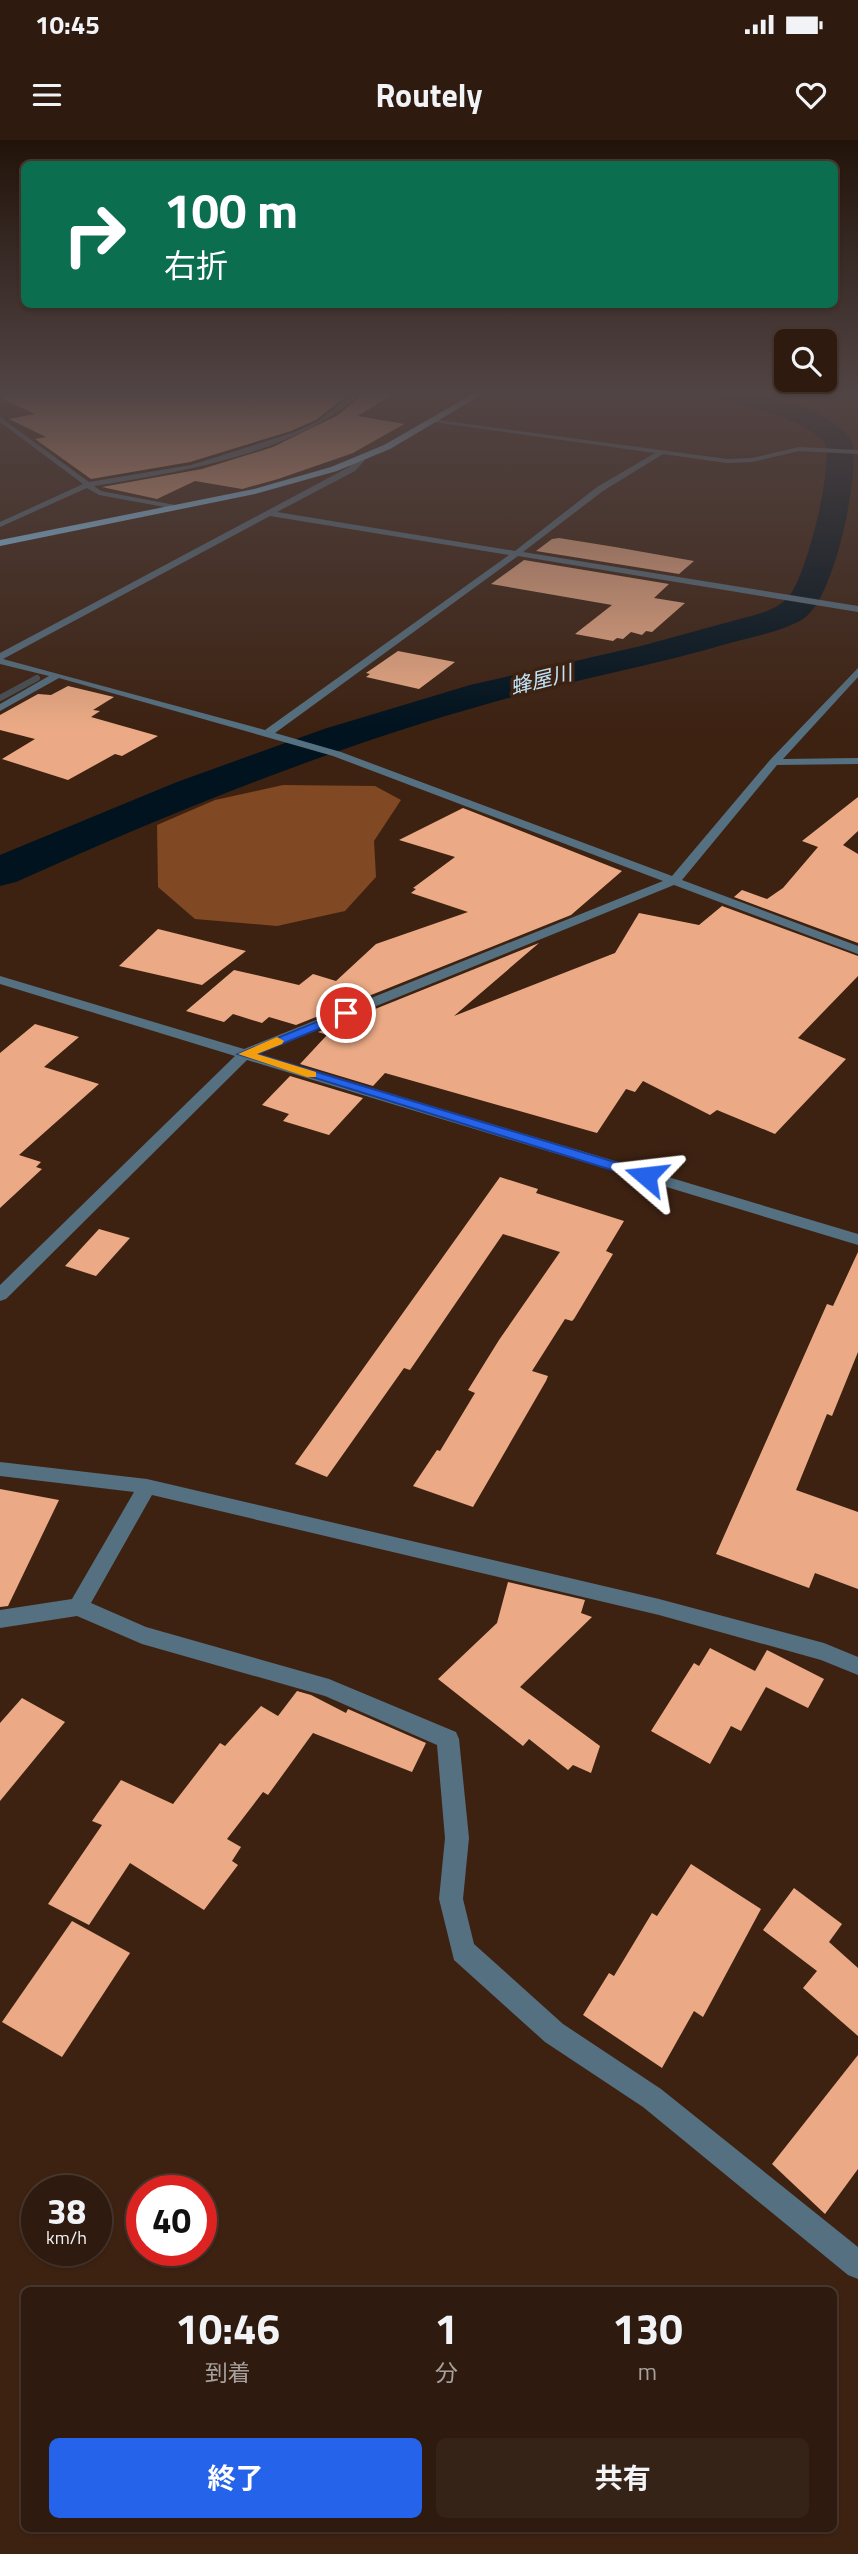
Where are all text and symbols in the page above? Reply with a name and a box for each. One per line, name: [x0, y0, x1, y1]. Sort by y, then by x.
text: 10:45: [35, 5, 100, 44]
text: Routely: [376, 71, 482, 119]
icon: menu: [28, 76, 66, 114]
icon: heart: [792, 76, 830, 114]
text: 100 m: [164, 172, 298, 247]
icon: right: [49, 189, 140, 280]
text: 右折: [164, 241, 228, 289]
map controls: [774, 329, 837, 392]
button: search: [774, 329, 837, 392]
water label: 蜂屋川: [506, 655, 577, 702]
pin: [316, 983, 376, 1043]
icon: arrive: [327, 994, 365, 1032]
position arrow: [609, 1139, 683, 1213]
speed limit sign: 40: [126, 2175, 217, 2266]
text: 38: [47, 2184, 86, 2238]
text: km/h: [46, 2224, 87, 2251]
text: 10:46: [175, 2296, 280, 2360]
text: 1: [434, 2296, 458, 2360]
text: 130: [612, 2296, 683, 2360]
text: m: [638, 2354, 657, 2389]
text: 到着: [205, 2355, 251, 2390]
text: 分: [435, 2355, 458, 2390]
button: 終了: [49, 2438, 422, 2518]
button: 共有: [436, 2438, 809, 2518]

